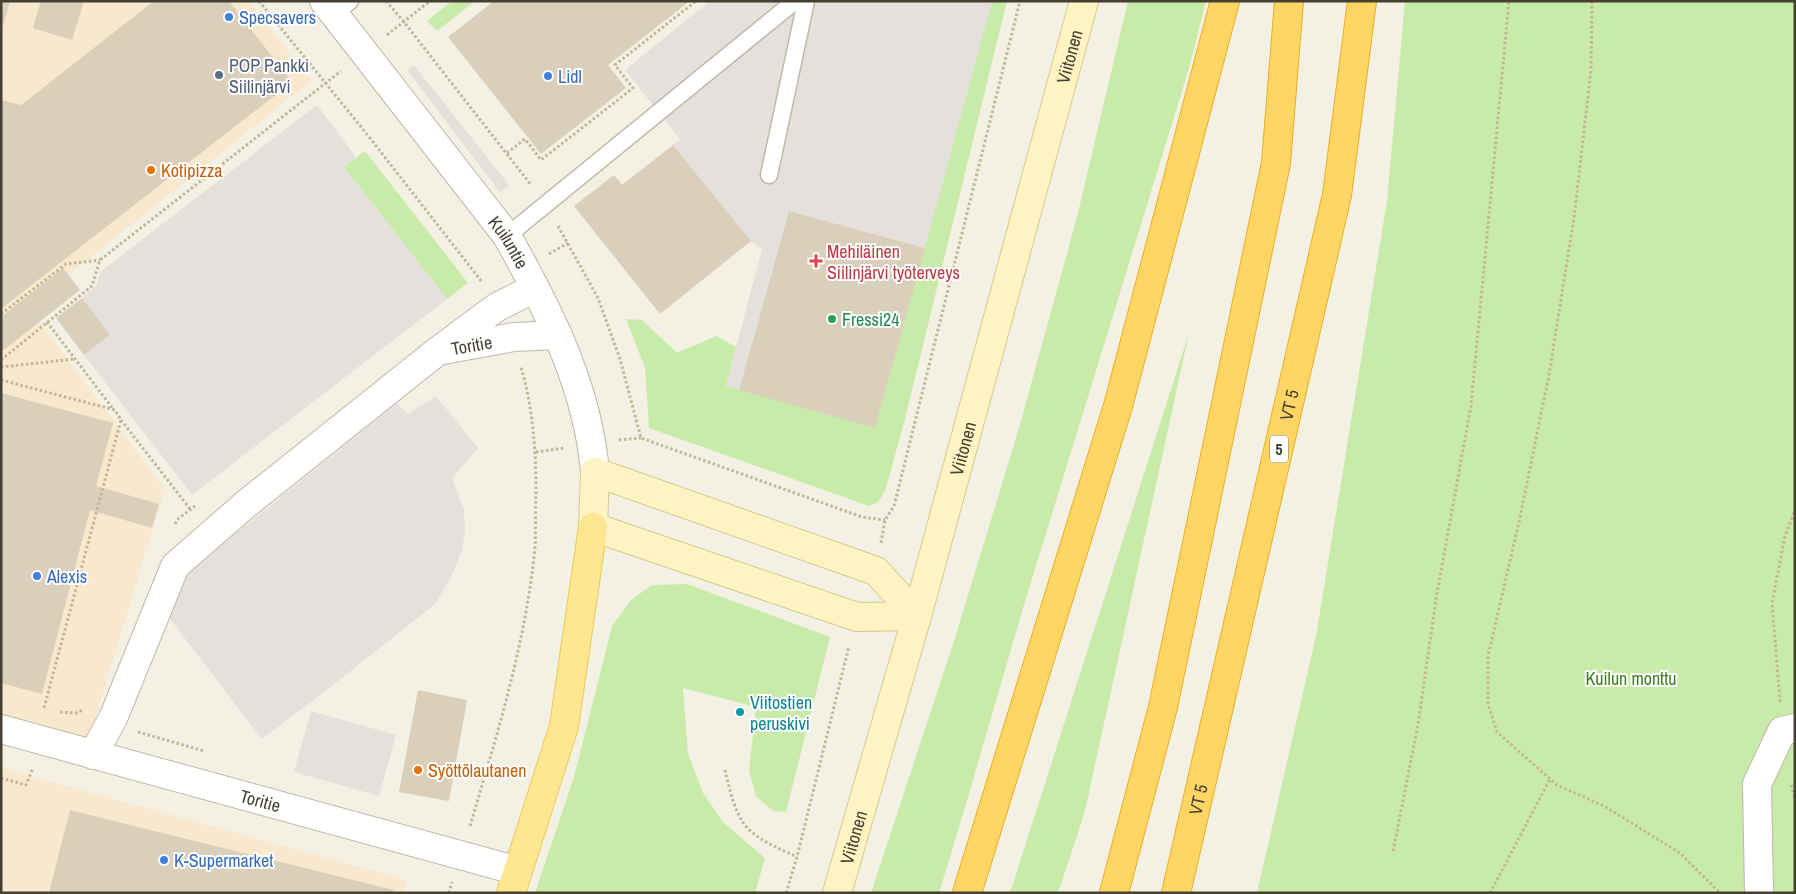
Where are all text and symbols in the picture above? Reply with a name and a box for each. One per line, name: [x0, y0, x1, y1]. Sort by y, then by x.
place label: Specsavers: [239, 5, 316, 30]
marker: Specsavers: [223, 11, 235, 23]
street label: Viitonen: [1050, 27, 1088, 86]
place label: POP Pankki Siilinjärvi: [229, 53, 309, 99]
place label: Lidl: [558, 64, 582, 89]
marker: POP Pankki Siilinjärvi: [213, 69, 225, 81]
marker: Lidl: [542, 70, 554, 82]
place label: Kotipizza: [161, 158, 223, 183]
marker: Kotipizza: [145, 164, 157, 176]
street label: Kuiluntie: [483, 210, 535, 273]
place label: Mehiläinen Siilinjärvi työterveys: [827, 239, 960, 285]
marker: Mehiläinen Siilinjärvi työterveys: [809, 254, 823, 268]
place label: Fressi24: [842, 307, 899, 332]
marker: Fressi24: [826, 313, 838, 325]
street label: Toritie: [449, 329, 494, 361]
street label: VT 5: [1273, 387, 1304, 423]
street label: Viitonen: [943, 419, 982, 478]
road number: 5: [1270, 436, 1288, 462]
place label: Alexis: [46, 564, 87, 589]
marker: Alexis: [31, 570, 43, 582]
park label: Kuilun monttu: [1585, 666, 1677, 691]
place label: Viitostien peruskivi: [750, 690, 812, 736]
marker: Viitostien peruskivi: [734, 706, 746, 718]
place label: Syöttölautanen: [428, 758, 526, 783]
marker: Syöttölautanen: [412, 764, 424, 776]
street label: VT 5: [1182, 782, 1213, 817]
street label: Toritie: [237, 783, 284, 818]
street label: Viitonen: [833, 807, 873, 867]
place label: K-Supermarket: [174, 848, 273, 873]
marker: K-Supermarket: [158, 854, 170, 866]

